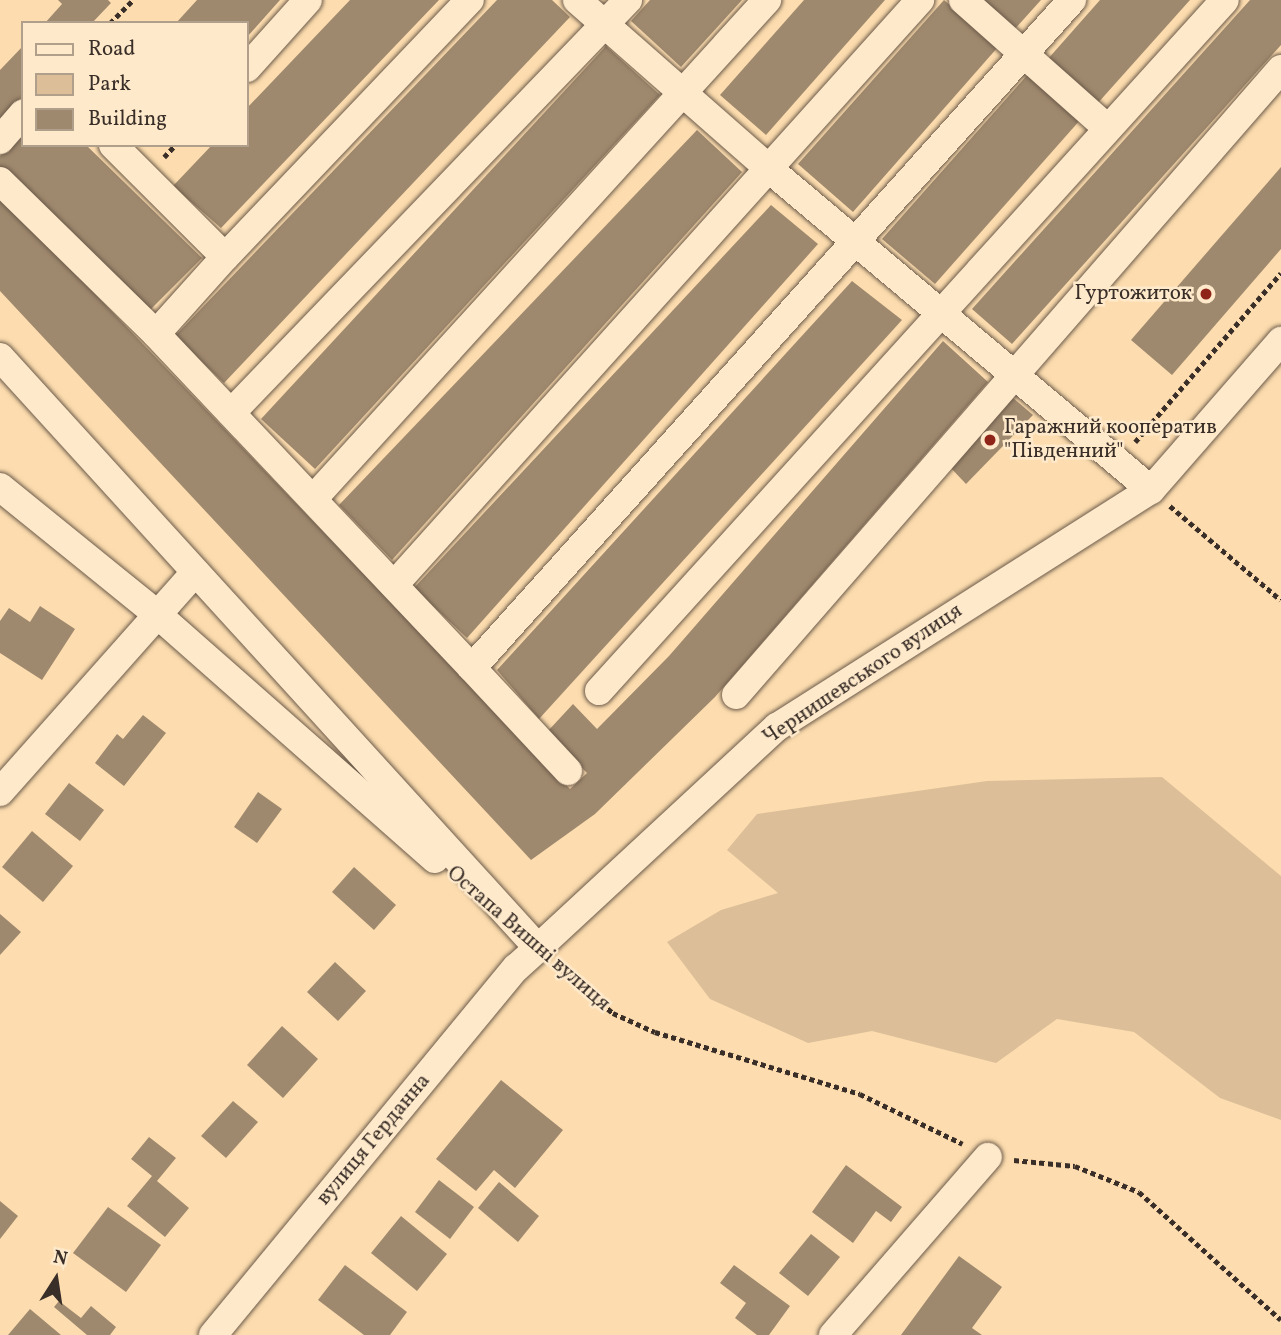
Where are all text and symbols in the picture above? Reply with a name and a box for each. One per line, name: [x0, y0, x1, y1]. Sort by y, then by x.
legend: [21, 21, 248, 147]
text: Road: [88, 35, 135, 64]
text: Park: [88, 70, 131, 99]
text: Building: [88, 105, 167, 134]
place label: Гуртожиток: [1074, 281, 1192, 307]
marker: Гуртожиток: [1198, 286, 1214, 302]
place label: Гаражний кооператив "Південний": [1004, 415, 1217, 465]
marker: Гаражний кооператив "Південний": [982, 432, 998, 448]
street label: Чернишевського вулиця: [759, 599, 967, 751]
street label: Остапа Вишні вулиця: [441, 861, 615, 1017]
street label: вулиця Герданна: [312, 1069, 436, 1211]
north arrow: [21, 1244, 91, 1314]
text: N: [51, 1244, 70, 1273]

